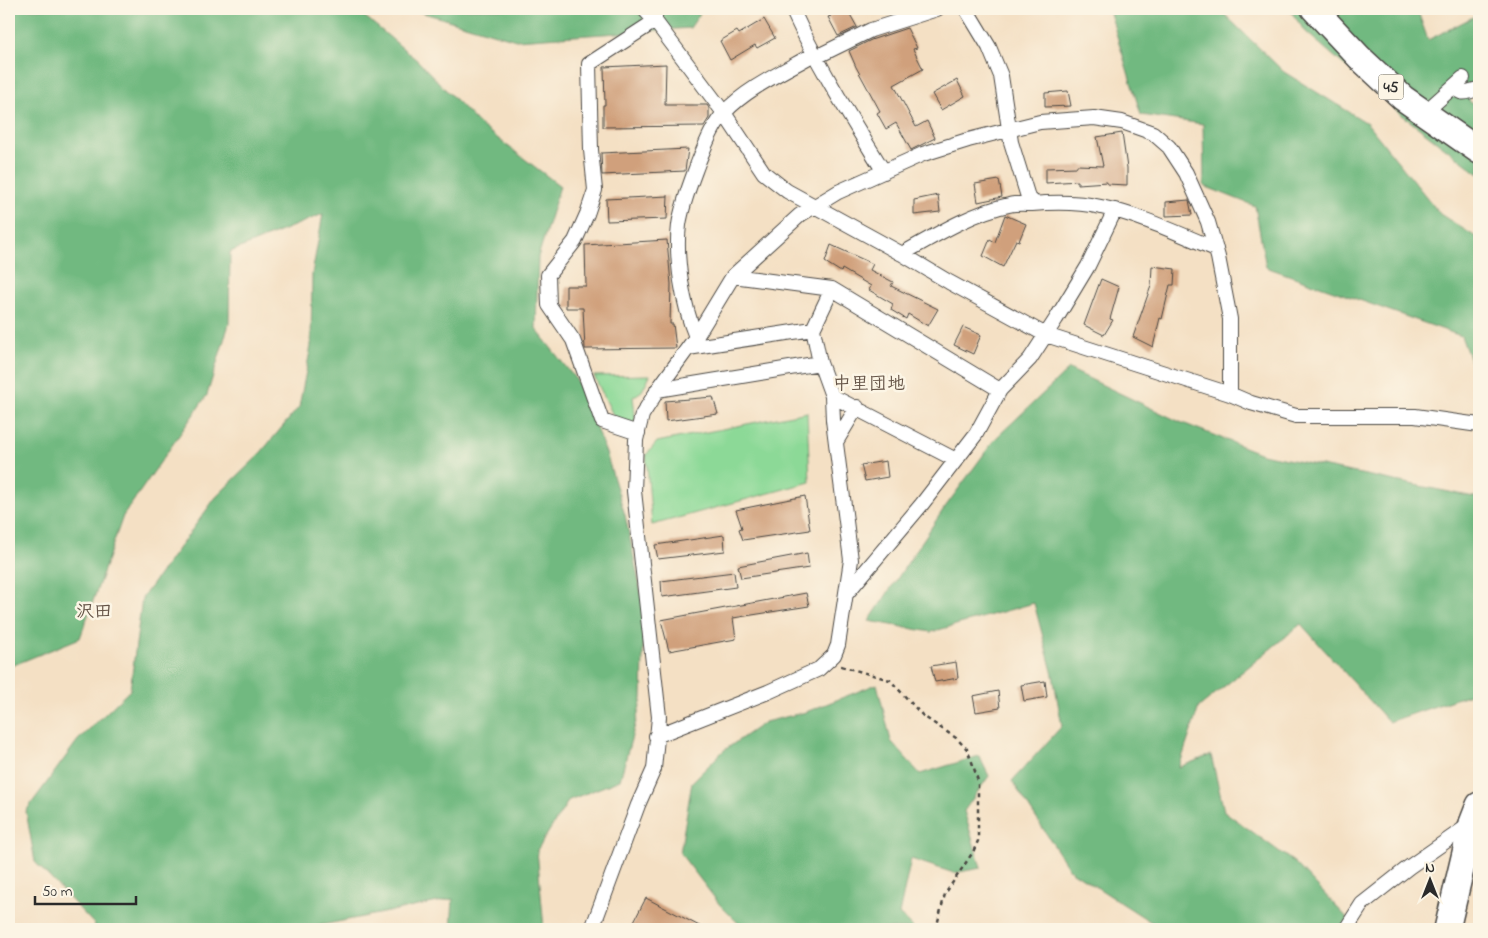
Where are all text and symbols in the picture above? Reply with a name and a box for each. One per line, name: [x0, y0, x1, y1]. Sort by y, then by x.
road number: 45: [1378, 74, 1404, 100]
district label: 中里団地: [833, 372, 905, 398]
district label: 沢田: [76, 600, 112, 626]
north arrow: [1406, 856, 1456, 906]
text: N: [1425, 858, 1435, 879]
scale bar: [35, 873, 136, 905]
text: 50 m: [42, 881, 73, 903]

